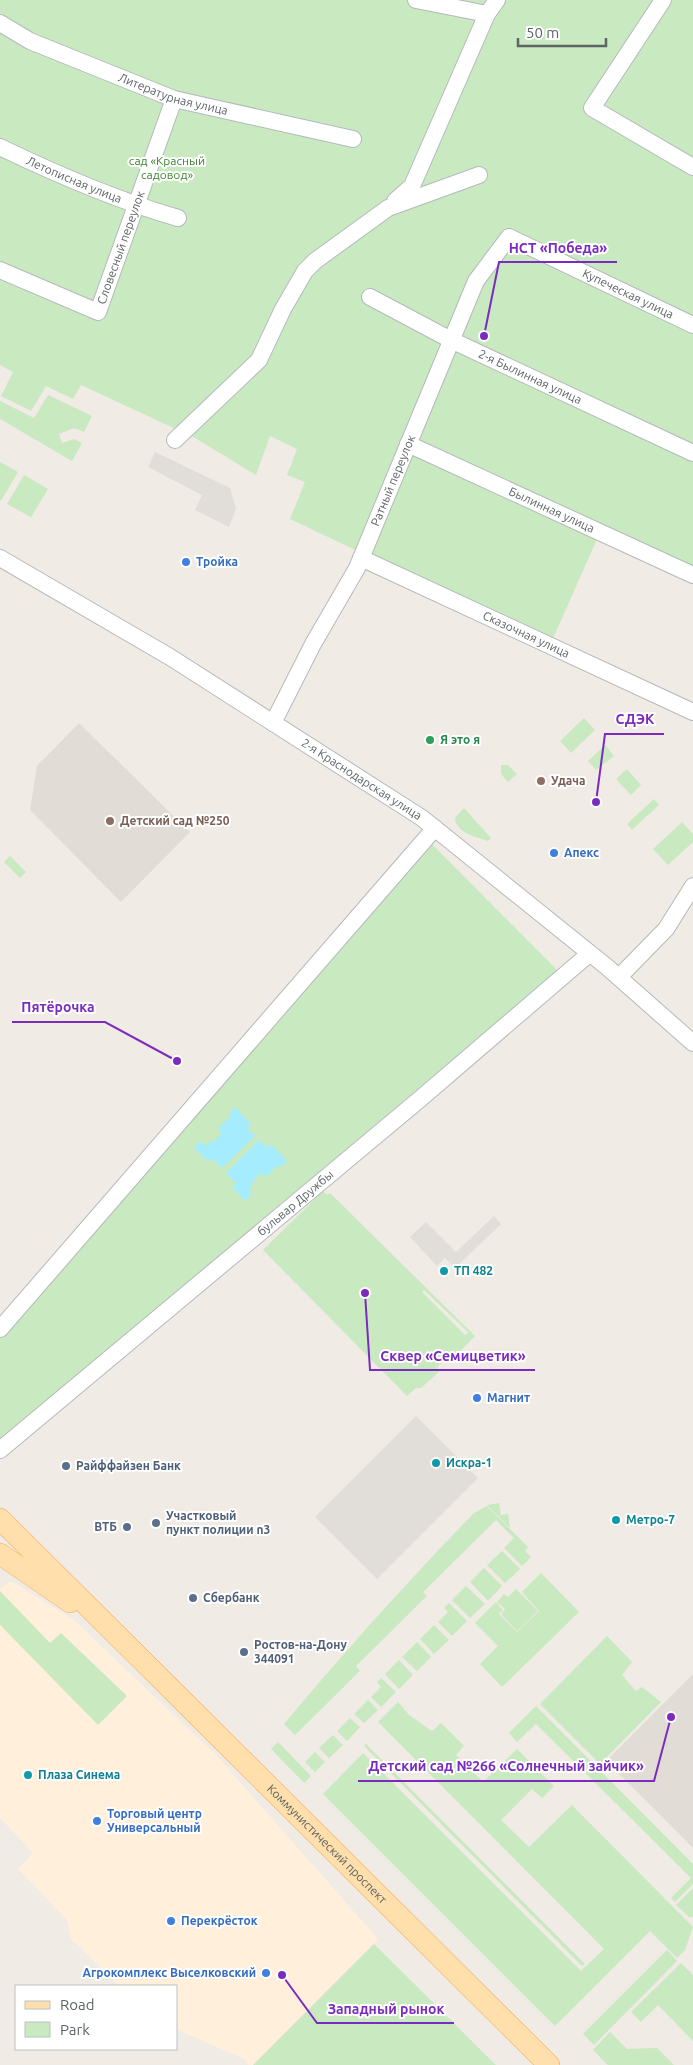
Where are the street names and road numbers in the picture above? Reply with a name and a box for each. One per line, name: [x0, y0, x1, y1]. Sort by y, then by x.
street label: Литературная улица: [117, 70, 229, 117]
street label: Летописная улица: [25, 153, 124, 205]
street label: Словесный переулок: [94, 189, 147, 306]
street label: Купеческая улица: [581, 266, 676, 321]
street label: 2-я Былинная улица: [477, 347, 584, 406]
street label: Ратный переулок: [368, 433, 417, 528]
street label: Былинная улица: [507, 484, 597, 535]
street label: Сказочная улица: [481, 608, 572, 660]
street label: 2-я Краснодарская улица: [299, 736, 424, 822]
street label: бульвар Дружбы: [255, 1167, 336, 1238]
street label: Коммунистический проспект: [265, 1782, 390, 1906]

